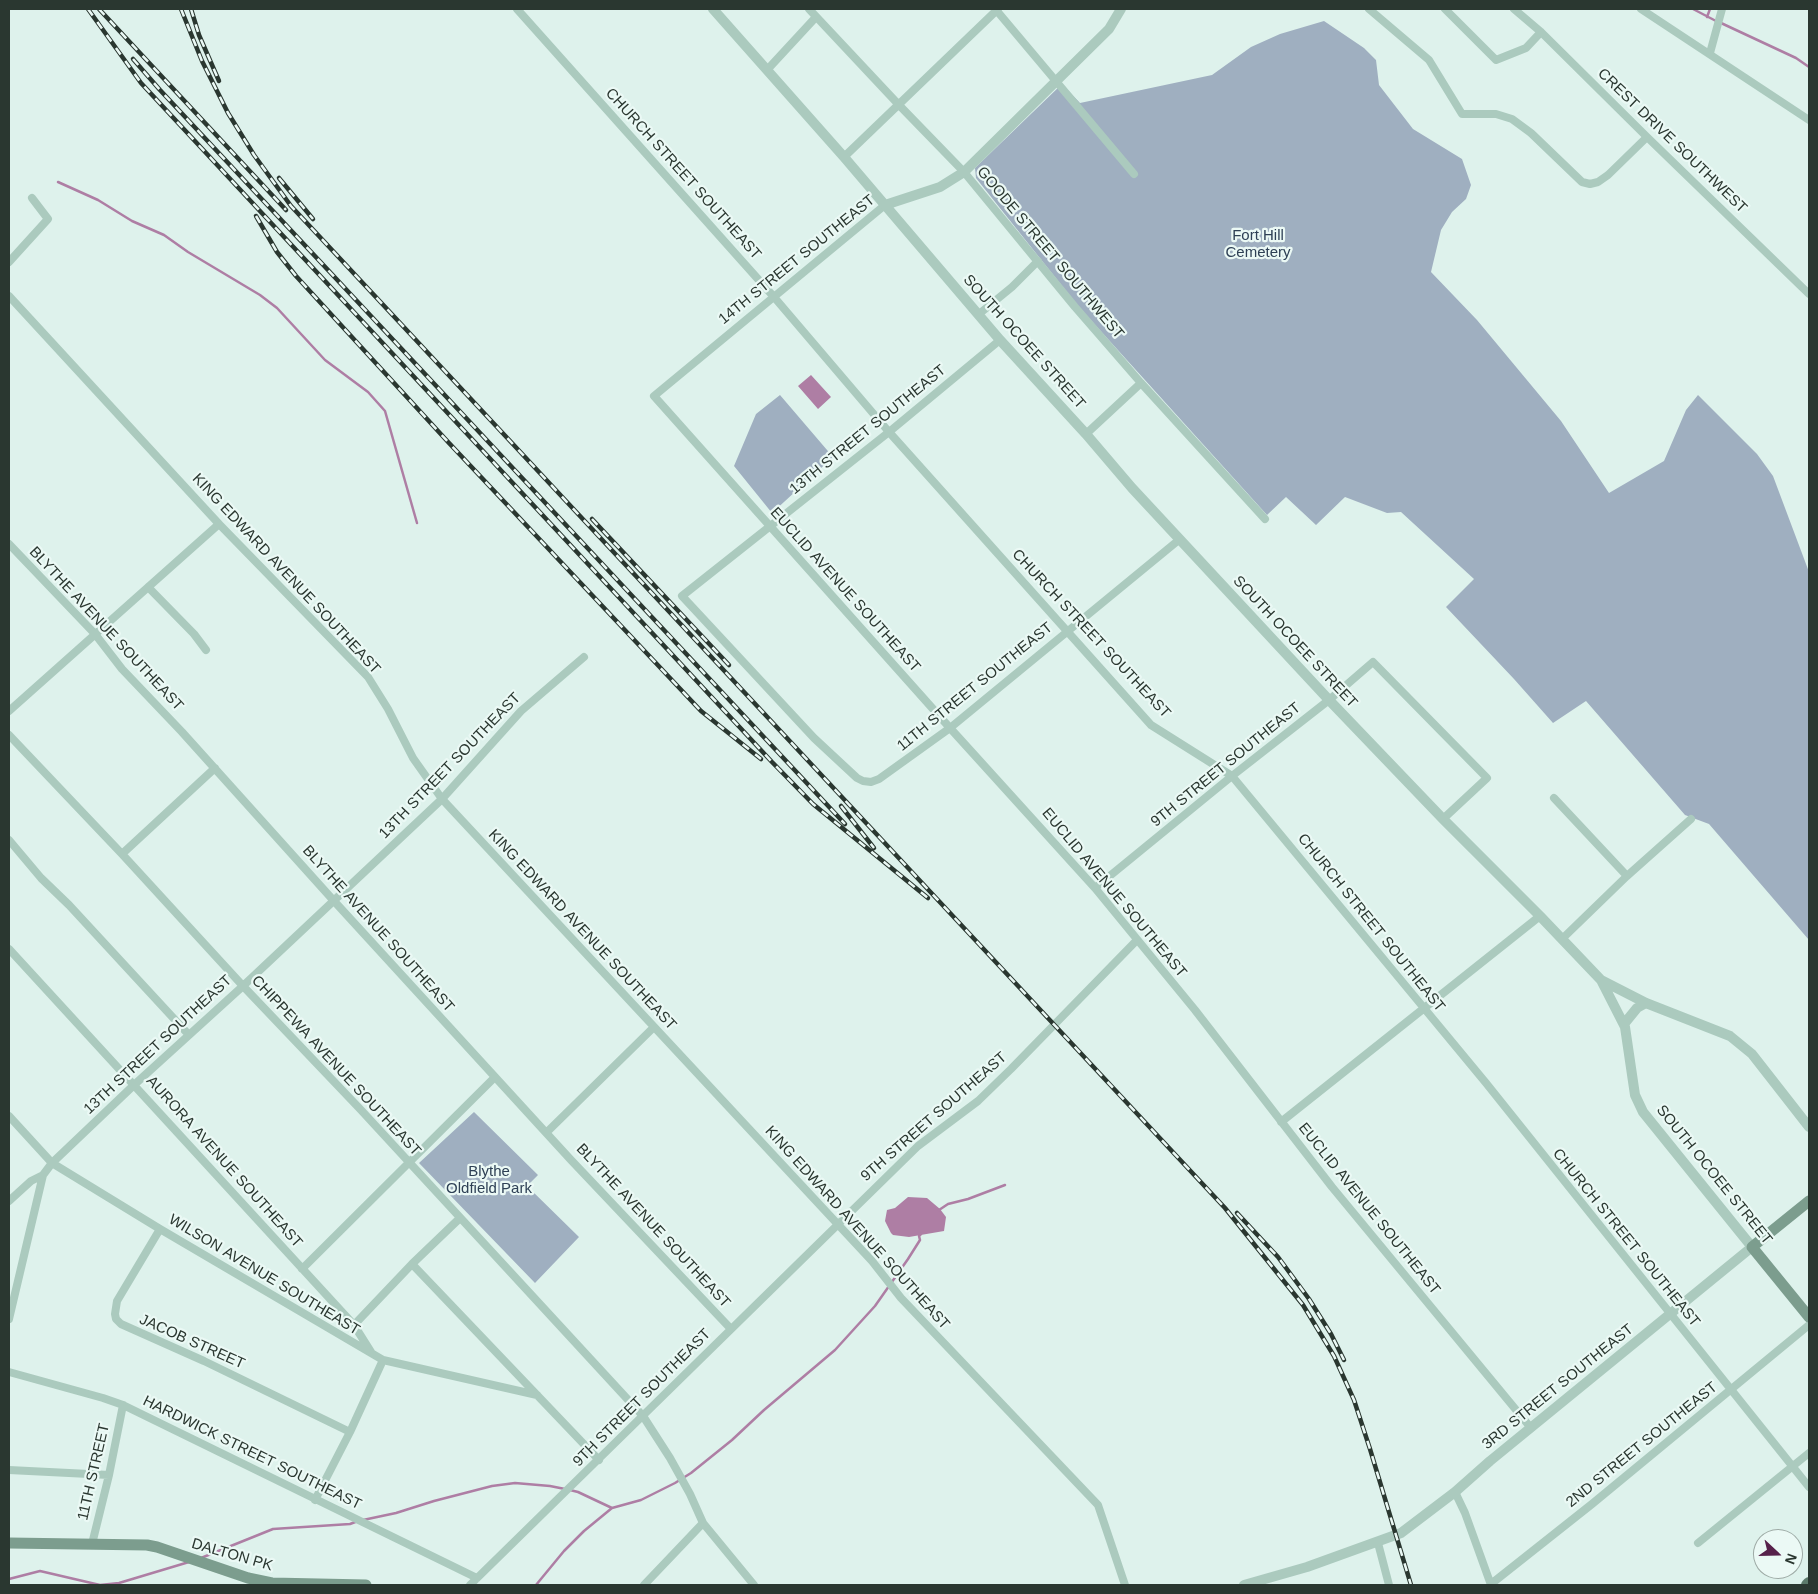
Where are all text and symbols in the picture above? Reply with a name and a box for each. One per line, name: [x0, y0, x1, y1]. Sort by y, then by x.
street label: CREST DRIVE SOUTHWEST: [1594, 65, 1750, 217]
street label: CHURCH STREET SOUTHEAST: [601, 85, 765, 263]
street label: GOODE STREET SOUTHWEST: [973, 163, 1127, 343]
street label: 14TH STREET SOUTHEAST: [715, 191, 879, 329]
park label: Fort Hill Cemetery: [1225, 227, 1291, 262]
street label: SOUTH OCOEE STREET: [959, 271, 1089, 413]
street label: 13TH STREET SOUTHEAST: [786, 361, 950, 499]
street label: KING EDWARD AVENUE SOUTHEAST: [188, 470, 384, 678]
street label: EUCLID AVENUE SOUTHEAST: [766, 504, 924, 676]
street label: BLYTHE AVENUE SOUTHEAST: [25, 543, 187, 715]
street label: CHURCH STREET SOUTHEAST: [1008, 546, 1174, 722]
street label: SOUTH OCOEE STREET: [1229, 572, 1361, 712]
street label: 11TH STREET SOUTHEAST: [894, 619, 1056, 755]
street label: 13TH STREET SOUTHEAST: [375, 689, 525, 843]
street label: 9TH STREET SOUTHEAST: [1147, 699, 1305, 831]
street label: EUCLID AVENUE SOUTHEAST: [1038, 805, 1190, 981]
street label: KING EDWARD AVENUE SOUTHEAST: [484, 826, 680, 1034]
street label: CHURCH STREET SOUTHEAST: [1293, 830, 1449, 1016]
street label: BLYTHE AVENUE SOUTHEAST: [298, 842, 458, 1016]
street label: 13TH STREET SOUTHEAST: [80, 972, 236, 1118]
street label: CHIPPEWA AVENUE SOUTHEAST: [248, 972, 424, 1160]
street label: 9TH STREET SOUTHEAST: [857, 1049, 1011, 1185]
street label: AURORA AVENUE SOUTHEAST: [142, 1072, 306, 1252]
street label: SOUTH OCOEE STREET: [1652, 1102, 1776, 1248]
street label: EUCLID AVENUE SOUTHEAST: [1294, 1120, 1444, 1298]
street label: KING EDWARD AVENUE SOUTHEAST: [761, 1123, 953, 1333]
street label: BLYTHE AVENUE SOUTHEAST: [572, 1140, 734, 1312]
street label: CHURCH STREET SOUTHEAST: [1548, 1145, 1704, 1331]
park label: Blythe Oldfield Park: [446, 1163, 532, 1198]
street label: WILSON AVENUE SOUTHEAST: [165, 1211, 363, 1339]
street label: JACOB STREET: [137, 1311, 247, 1373]
street label: 3RD STREET SOUTHEAST: [1479, 1320, 1637, 1454]
street label: 9TH STREET SOUTHEAST: [569, 1325, 715, 1471]
street label: 2ND STREET SOUTHEAST: [1563, 1378, 1721, 1512]
street label: HARDWICK STREET SOUTHEAST: [140, 1392, 364, 1514]
street label: 11TH STREET: [74, 1422, 114, 1522]
north arrow: [1753, 1529, 1803, 1579]
street label: DALTON PK: [189, 1535, 275, 1575]
text: N: [1782, 1551, 1800, 1567]

